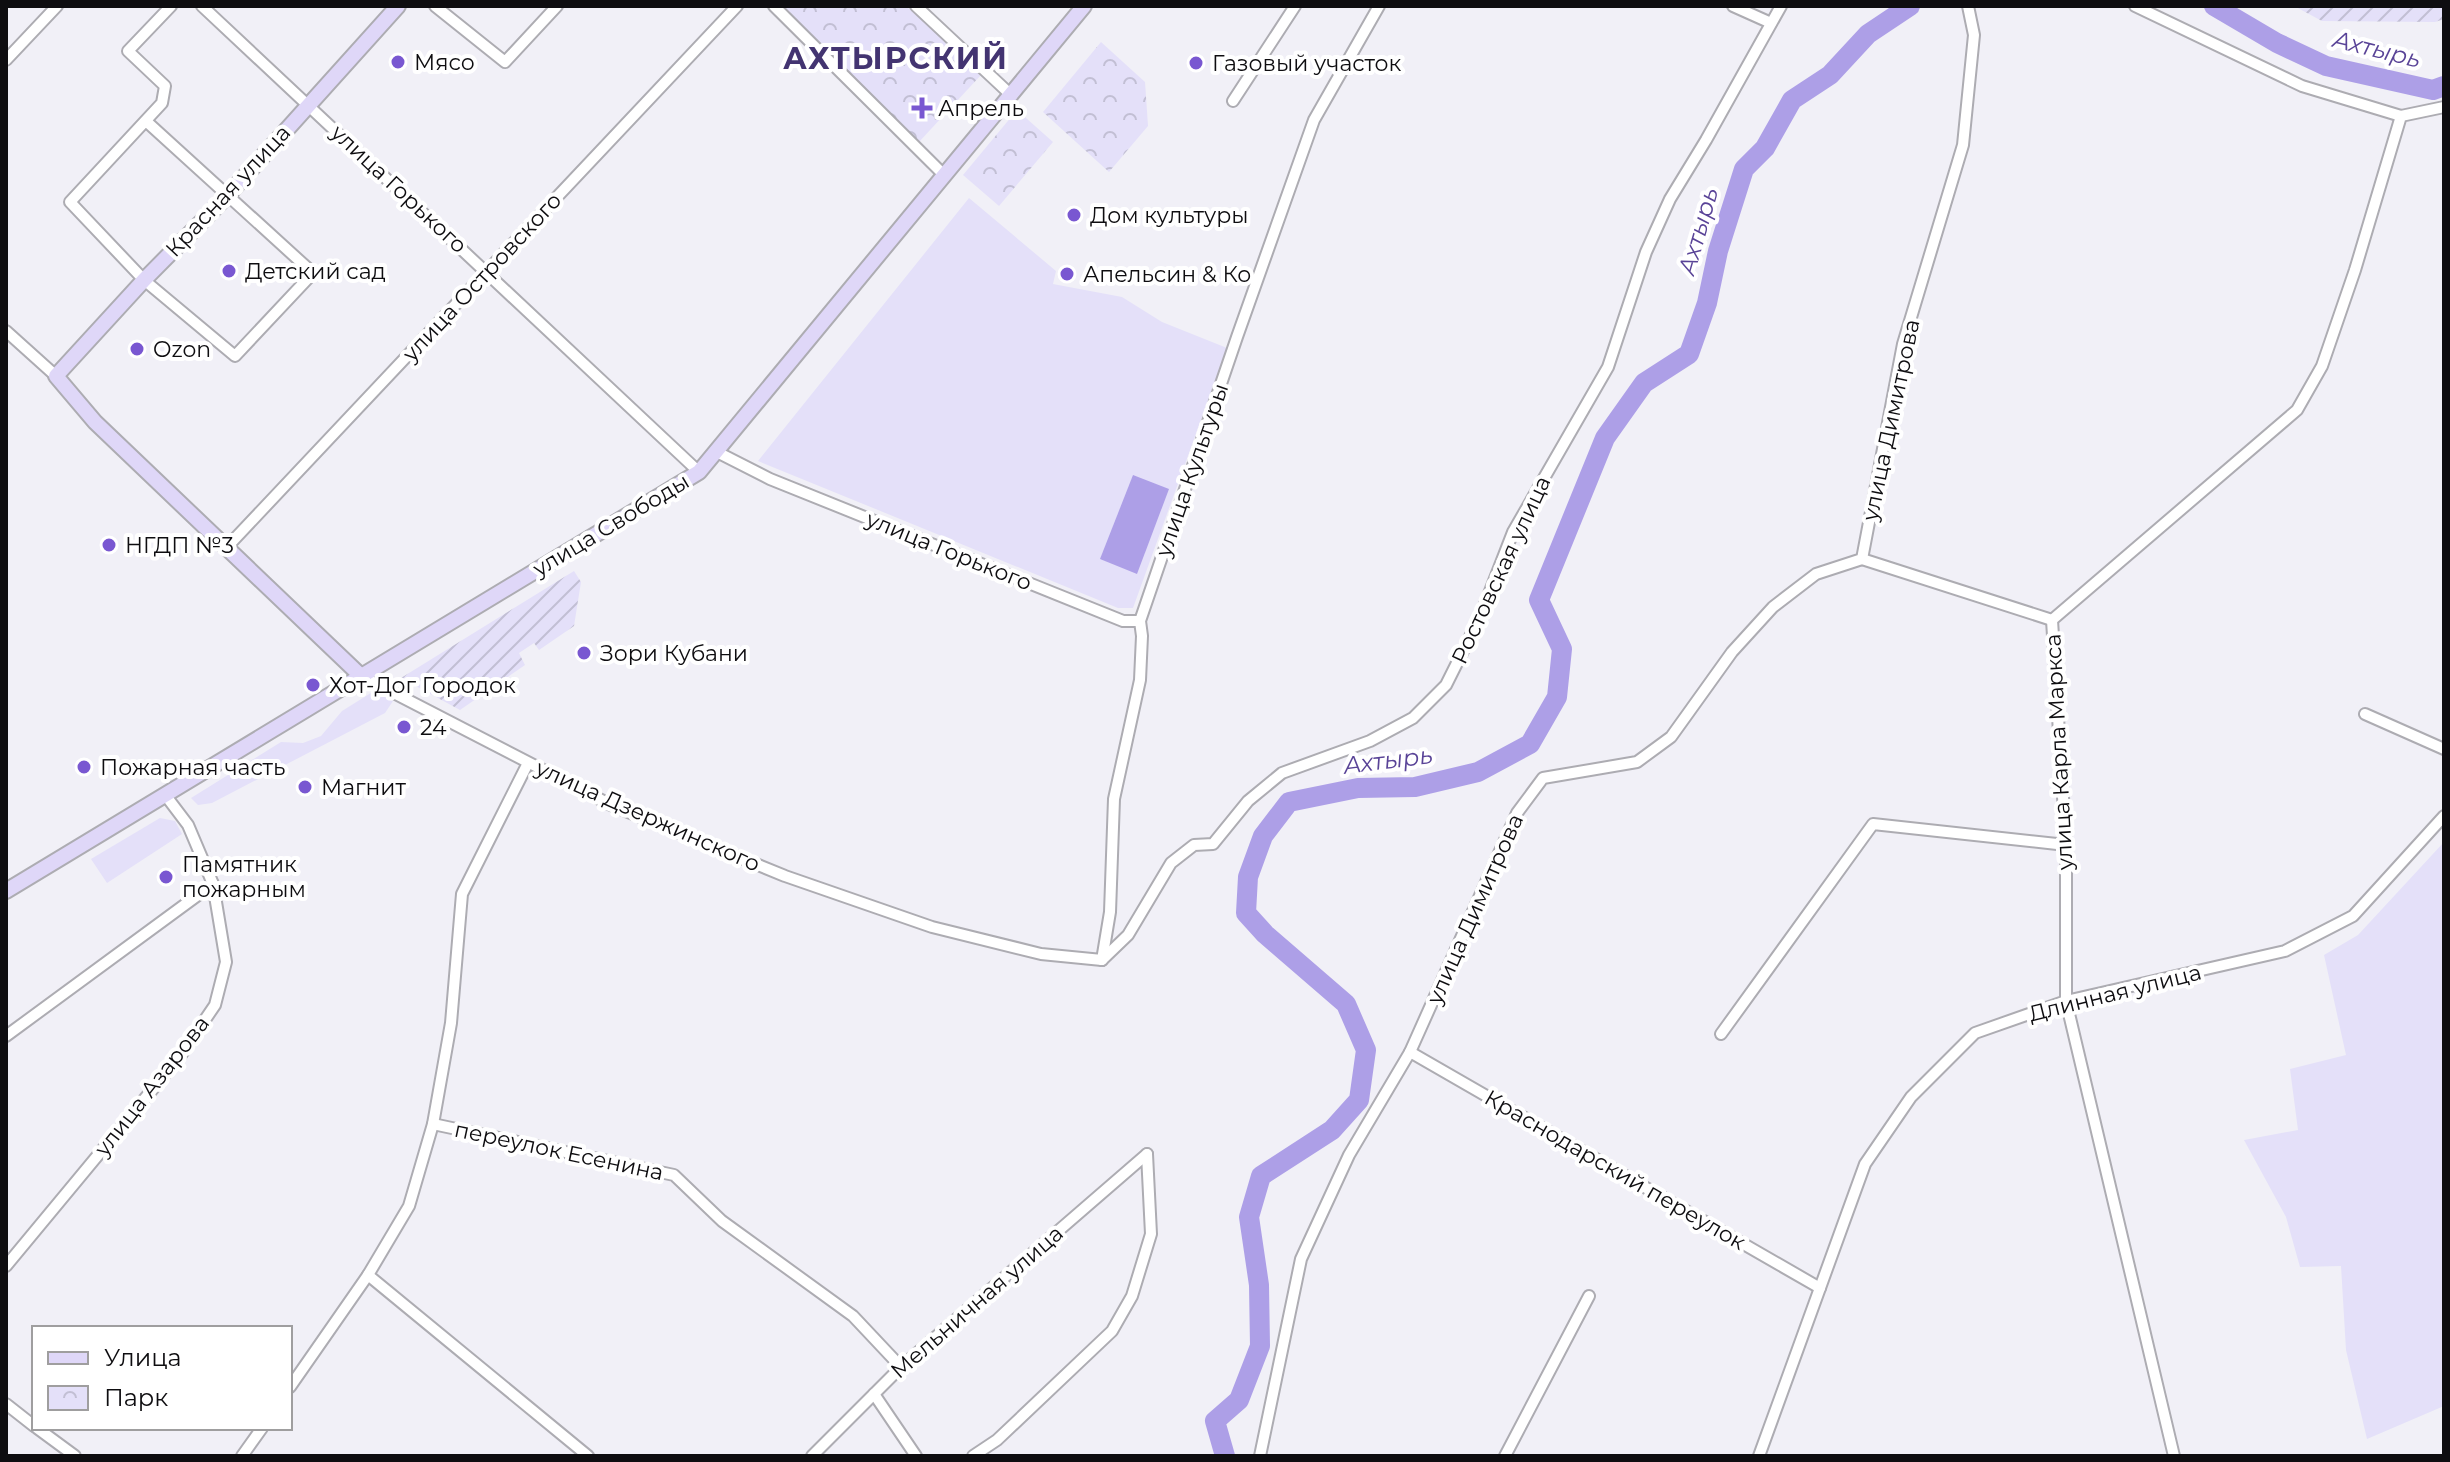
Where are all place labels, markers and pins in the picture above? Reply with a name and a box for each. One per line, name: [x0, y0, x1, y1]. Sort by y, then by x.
place label: Мясо: [414, 49, 475, 76]
place label: Газовый участок: [1212, 50, 1401, 77]
marker: Мясо: [389, 53, 407, 71]
marker: Газовый участок: [1187, 54, 1205, 72]
place label: Апрель: [938, 95, 1024, 122]
marker: Апрель: [913, 99, 931, 117]
place label: Дом культуры: [1090, 202, 1249, 229]
marker: Дом культуры: [1065, 206, 1083, 224]
place label: Детский сад: [245, 258, 386, 285]
place label: Апельсин & Ко: [1083, 261, 1251, 288]
marker: Детский сад: [220, 262, 238, 280]
marker: Апельсин & Ко: [1058, 265, 1076, 283]
place label: Ozon: [153, 336, 211, 363]
marker: Ozon: [128, 340, 146, 358]
place label: НГДП №3: [125, 532, 234, 559]
marker: НГДП №3: [100, 536, 118, 554]
place label: Зори Кубани: [600, 640, 748, 667]
marker: Зори Кубани: [575, 644, 593, 662]
place label: Хот-Дог Городок: [329, 672, 516, 699]
marker: Хот-Дог Городок: [304, 676, 322, 694]
place label: 24: [420, 714, 447, 741]
marker: 24: [395, 718, 413, 736]
place label: Пожарная часть: [100, 754, 285, 781]
marker: Пожарная часть: [75, 758, 93, 776]
place label: Магнит: [321, 774, 406, 801]
marker: Магнит: [296, 778, 314, 796]
place label: Памятник пожарным: [182, 851, 306, 903]
marker: Памятник пожарным: [157, 868, 175, 886]

